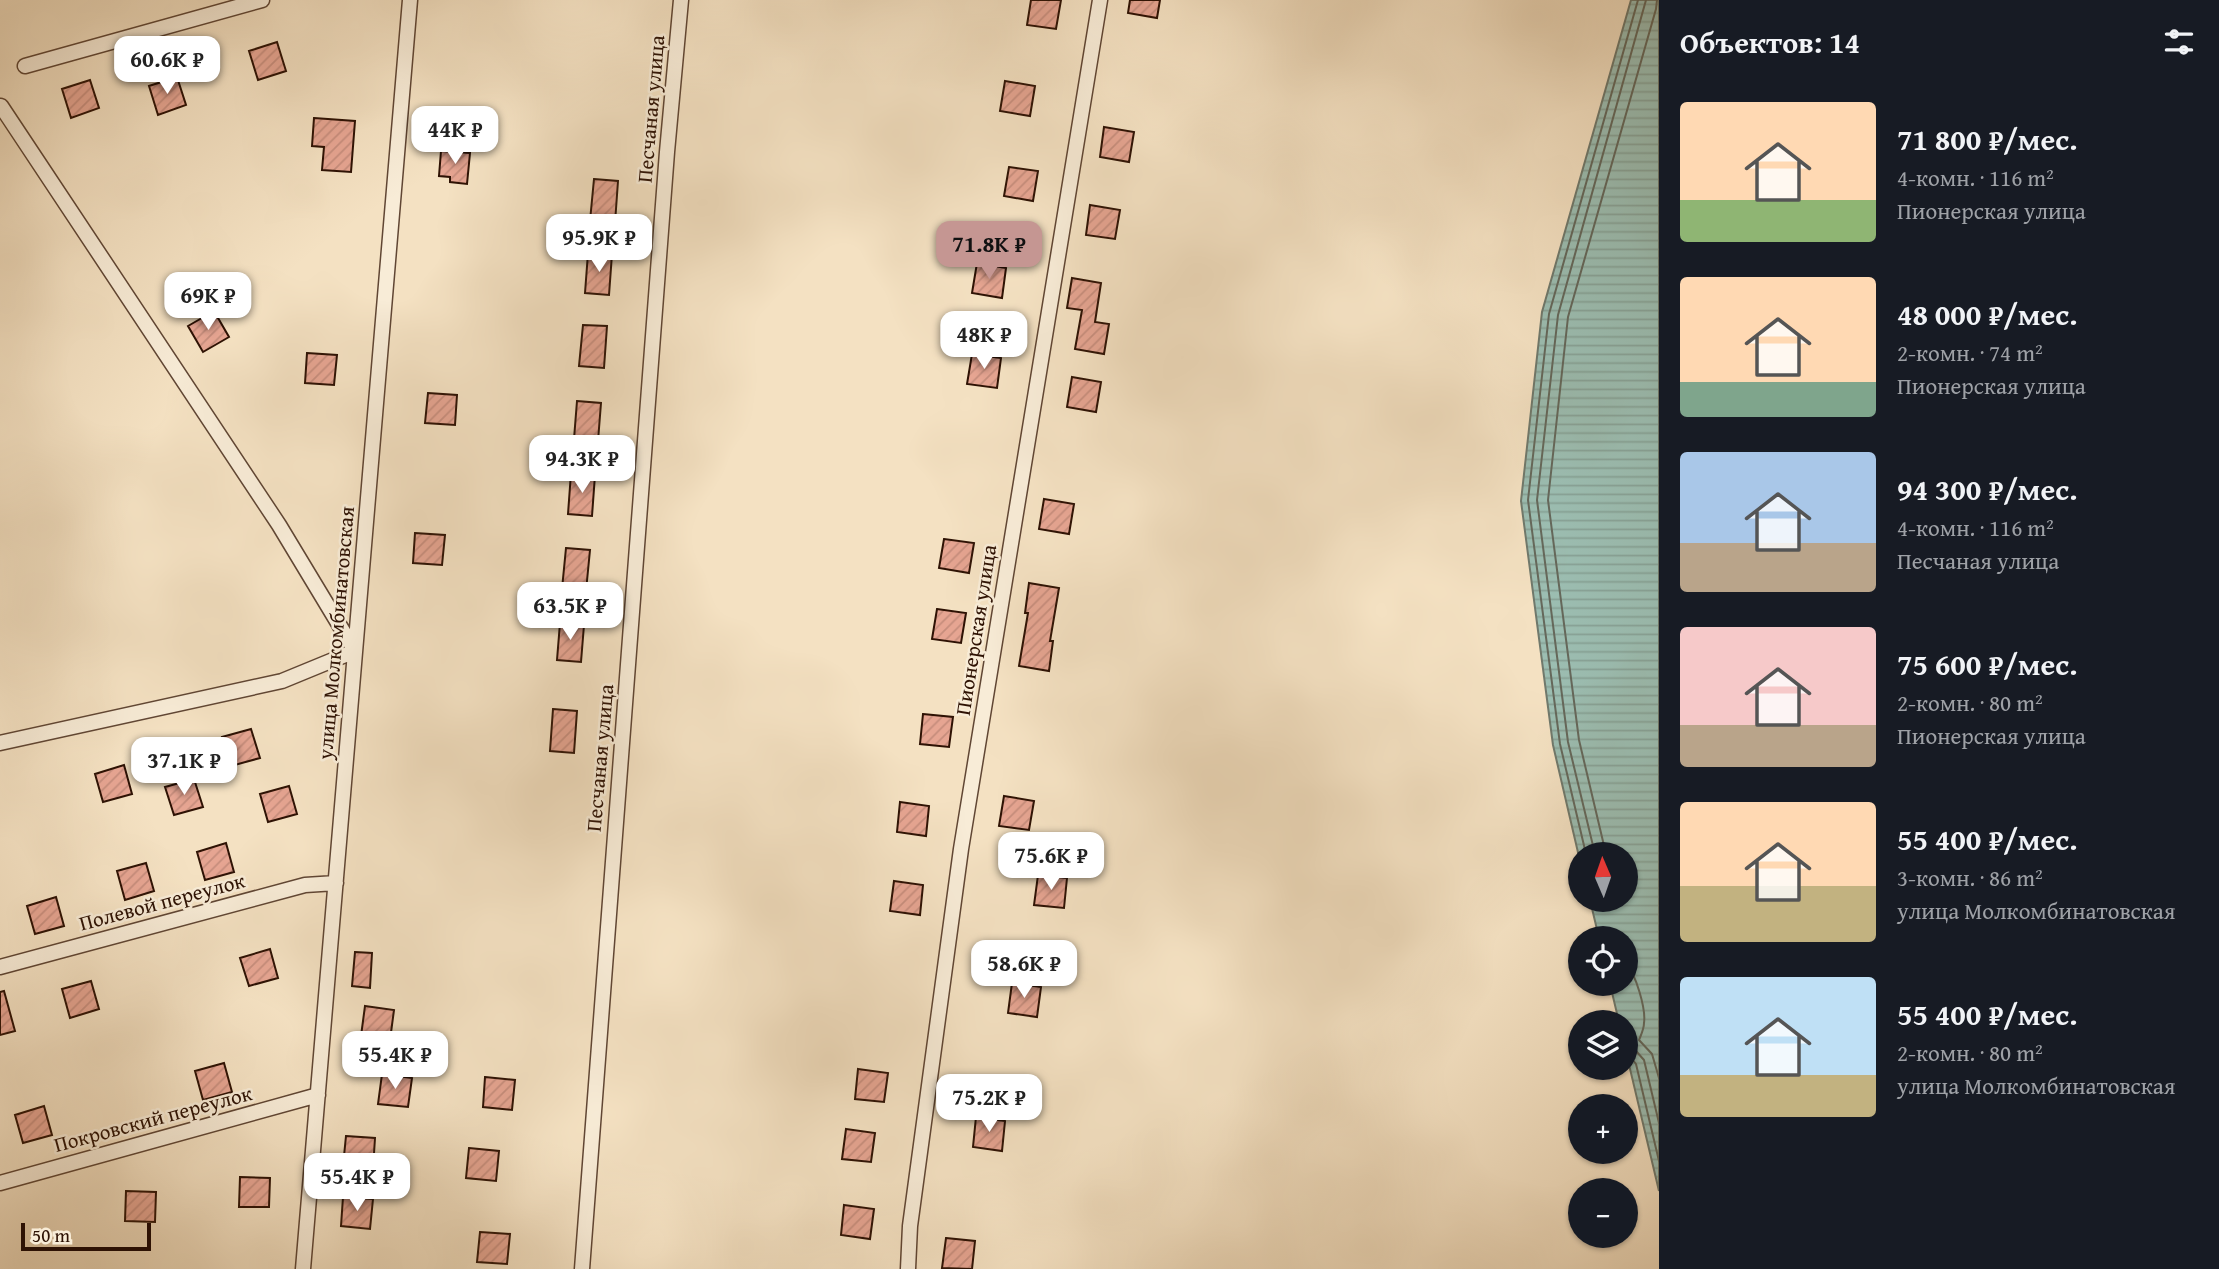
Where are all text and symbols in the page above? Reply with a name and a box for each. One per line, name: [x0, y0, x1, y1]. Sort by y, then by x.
text: Объектов: 14: [1680, 20, 1860, 64]
icon: filters: [2160, 23, 2198, 61]
street label: Песчаная улица: [629, 34, 672, 184]
pin: 60.6K ₽: [102, 36, 232, 96]
text: 60.6K ₽: [130, 42, 204, 75]
pin: 44K ₽: [406, 106, 504, 166]
text: 44K ₽: [427, 112, 483, 145]
text: 71 800 ₽/мес.: [1897, 117, 2078, 161]
icon: home: [1736, 130, 1820, 214]
text: 4-комн. · 116 m²: [1897, 161, 2054, 194]
text: Пионерская улица: [1897, 194, 2086, 227]
pin: 95.9K ₽: [534, 215, 664, 274]
text: 95.9K ₽: [562, 220, 636, 253]
pin: 71.8K ₽: [924, 222, 1054, 281]
text: 71.8K ₽: [952, 227, 1026, 260]
pin: 69K ₽: [159, 272, 257, 332]
text: 69K ₽: [180, 278, 236, 311]
text: 48 000 ₽/мес.: [1897, 292, 2078, 336]
icon: home: [1736, 305, 1820, 389]
pin: 48K ₽: [935, 312, 1033, 371]
text: 48K ₽: [956, 317, 1012, 350]
text: 2-комн. · 74 m²: [1897, 336, 2043, 369]
text: Пионерская улица: [1897, 369, 2086, 402]
pin: 94.3K ₽: [517, 435, 647, 495]
text: 94.3K ₽: [545, 441, 619, 474]
text: 94 300 ₽/мес.: [1897, 467, 2078, 511]
icon: home: [1736, 480, 1820, 564]
street label: улица Молкомбинатовская: [309, 505, 362, 762]
text: 4-комн. · 116 m²: [1897, 511, 2054, 544]
street label: Пионерская улица: [947, 542, 1004, 717]
text: Песчаная улица: [1897, 544, 2059, 577]
pin: 63.5K ₽: [505, 582, 635, 642]
text: 63.5K ₽: [533, 588, 607, 621]
text: 75 600 ₽/мес.: [1897, 642, 2078, 686]
icon: home: [1736, 655, 1820, 739]
street label: Песчаная улица: [578, 683, 621, 833]
text: 2-комн. · 80 m²: [1897, 686, 2043, 719]
text: Пионерская улица: [1897, 719, 2086, 752]
pin: 37.1K ₽: [119, 738, 249, 797]
text: 37.1K ₽: [147, 743, 221, 776]
text: 55 400 ₽/мес.: [1897, 817, 2078, 861]
icon: home: [1736, 830, 1820, 914]
pin: 75.6K ₽: [986, 832, 1116, 892]
text: 75.6K ₽: [1014, 838, 1088, 871]
north arrow: [1568, 842, 1638, 912]
map controls: [1568, 842, 1638, 1248]
text: 3-комн. · 86 m²: [1897, 861, 2043, 894]
street label: Полевой переулок: [75, 864, 248, 939]
text: улица Молкомбинатовская: [1897, 894, 2175, 927]
button: locate: [1568, 926, 1638, 996]
pin: 58.6K ₽: [959, 940, 1089, 1000]
text: 58.6K ₽: [987, 946, 1061, 979]
text: 55 400 ₽/мес.: [1897, 992, 2078, 1036]
icon: home: [1736, 1005, 1820, 1089]
button: layers: [1568, 1010, 1638, 1080]
pin: 55.4K ₽: [330, 1032, 460, 1091]
text: 2-комн. · 80 m²: [1897, 1036, 2043, 1069]
text: 55.4K ₽: [358, 1037, 432, 1070]
text: улица Молкомбинатовская: [1897, 1069, 2175, 1102]
pin: 75.2K ₽: [924, 1074, 1054, 1134]
street label: Покровский переулок: [50, 1077, 256, 1160]
text: 75.2K ₽: [952, 1080, 1026, 1113]
button: +: [1568, 1094, 1638, 1164]
pin: 55.4K ₽: [292, 1154, 422, 1213]
text: 55.4K ₽: [320, 1159, 394, 1192]
button: −: [1568, 1178, 1638, 1248]
scale bar: [21, 1220, 150, 1252]
text: 50 m: [32, 1221, 70, 1249]

